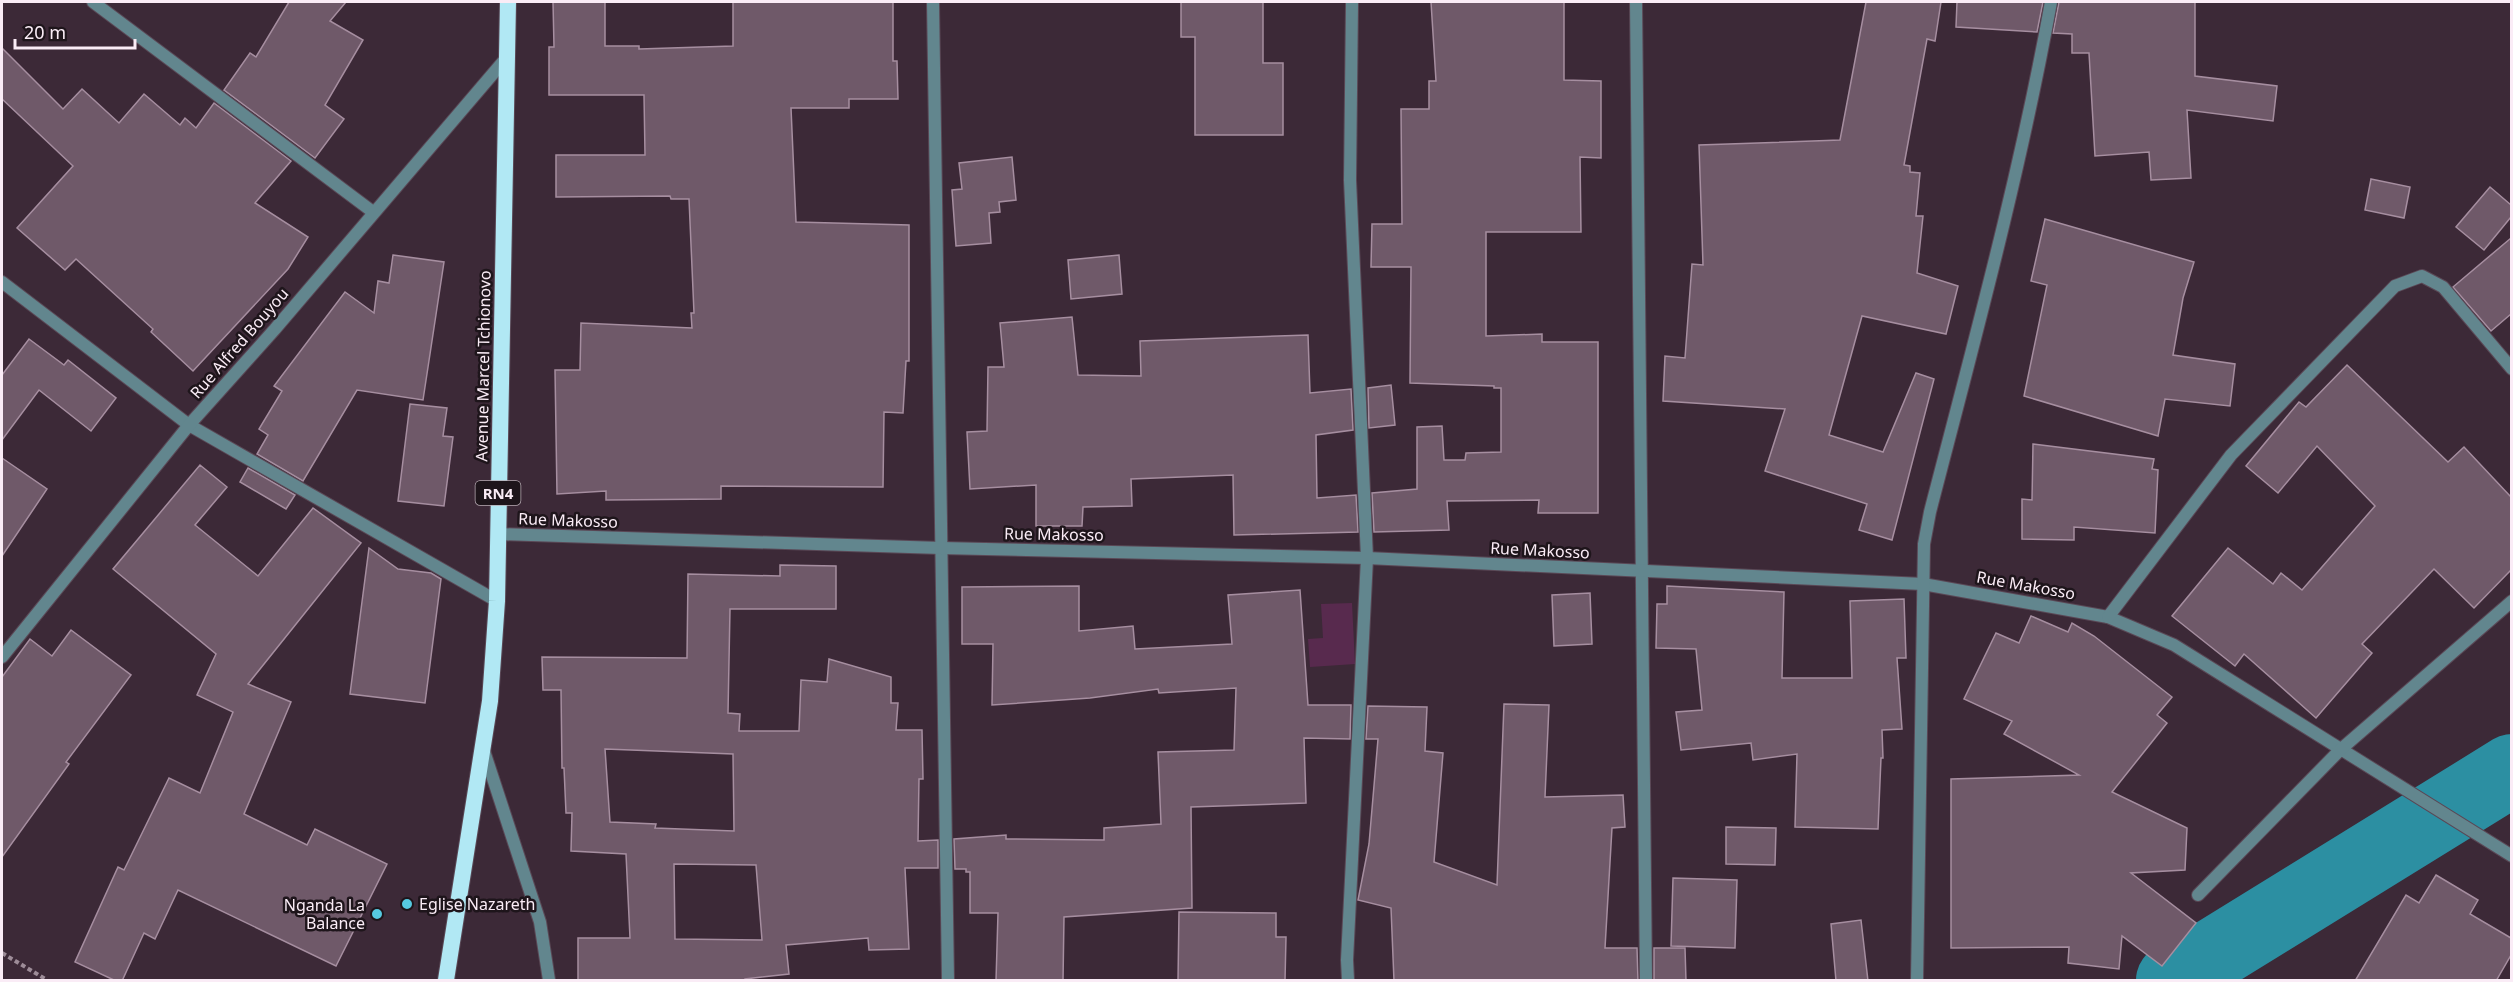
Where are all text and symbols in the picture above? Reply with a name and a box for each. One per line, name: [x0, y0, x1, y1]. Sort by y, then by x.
scale bar: [15, 12, 135, 50]
text: 20 m: [24, 20, 66, 44]
street label: Avenue Marcel Tchionovo: [470, 270, 496, 462]
street label: Rue Alfred Bouyou: [185, 283, 293, 403]
road number: RN4: [476, 481, 520, 505]
street label: Rue Makosso: [518, 507, 618, 533]
street label: Rue Makosso: [1004, 522, 1104, 546]
street label: Rue Makosso: [1490, 536, 1590, 564]
street label: Rue Makosso: [1975, 566, 2077, 604]
place label: Eglise Nazareth: [419, 893, 535, 915]
place label: Nganda La Balance: [284, 894, 365, 934]
marker: Eglise Nazareth: [400, 897, 414, 911]
marker: Nganda La Balance: [370, 907, 384, 921]

